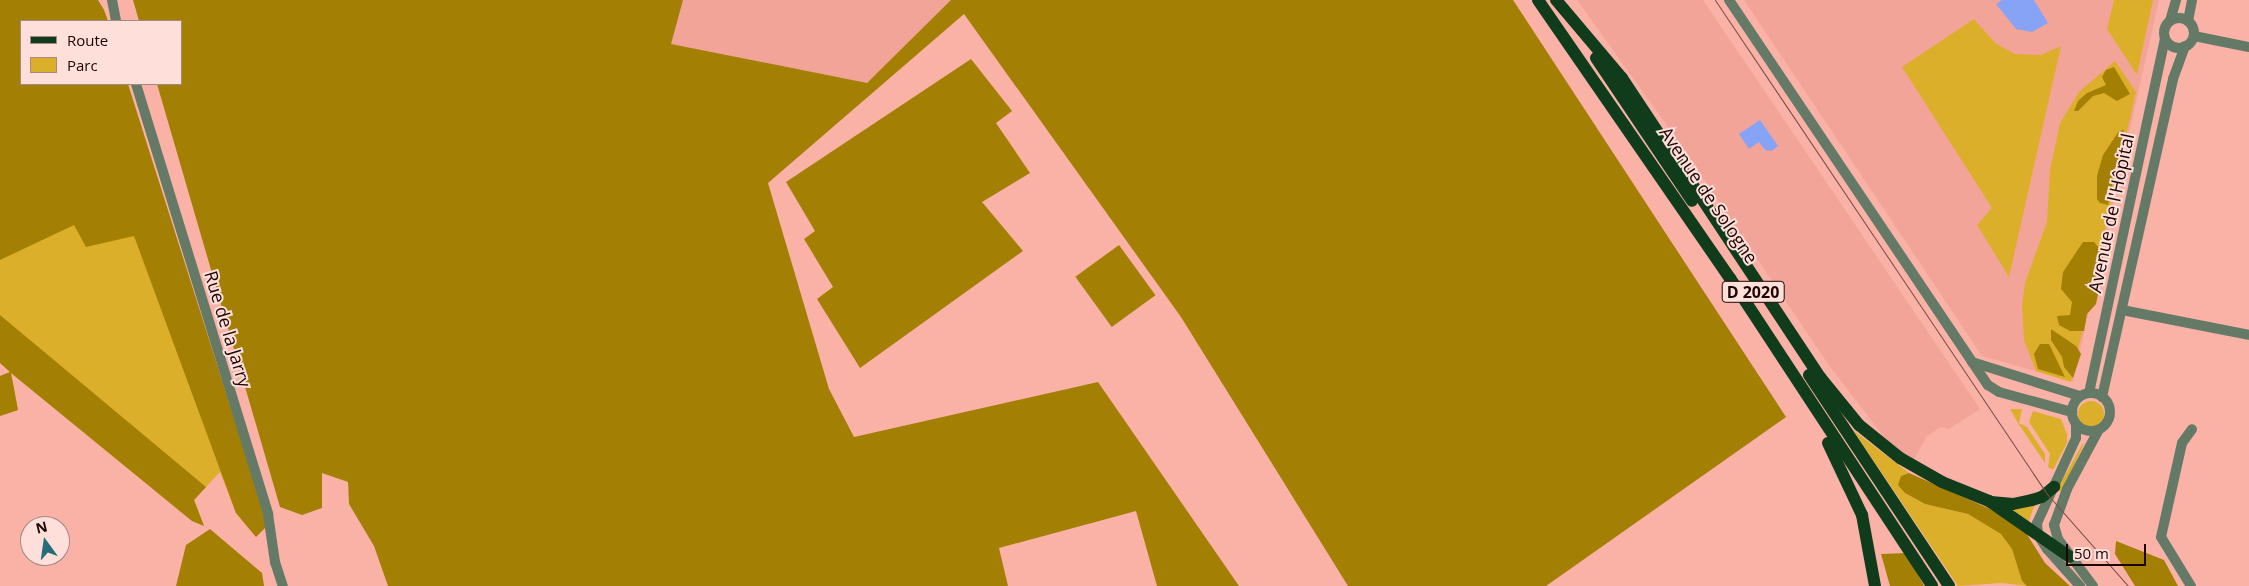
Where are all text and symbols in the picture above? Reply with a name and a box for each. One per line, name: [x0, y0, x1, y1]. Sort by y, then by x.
legend: [20, 20, 182, 85]
text: Route: [67, 30, 108, 50]
text: Parc: [67, 55, 98, 75]
street label: Avenue de Sologne: [1655, 123, 1763, 267]
street label: Avenue de l'Hôpital: [2084, 131, 2138, 295]
street label: Rue de la Jarry: [200, 268, 256, 390]
road number: D 2020: [1720, 278, 1786, 306]
north arrow: [20, 516, 70, 566]
text: N: [34, 516, 49, 538]
scale bar: [2069, 534, 2149, 566]
text: 50 m: [2074, 543, 2109, 563]

